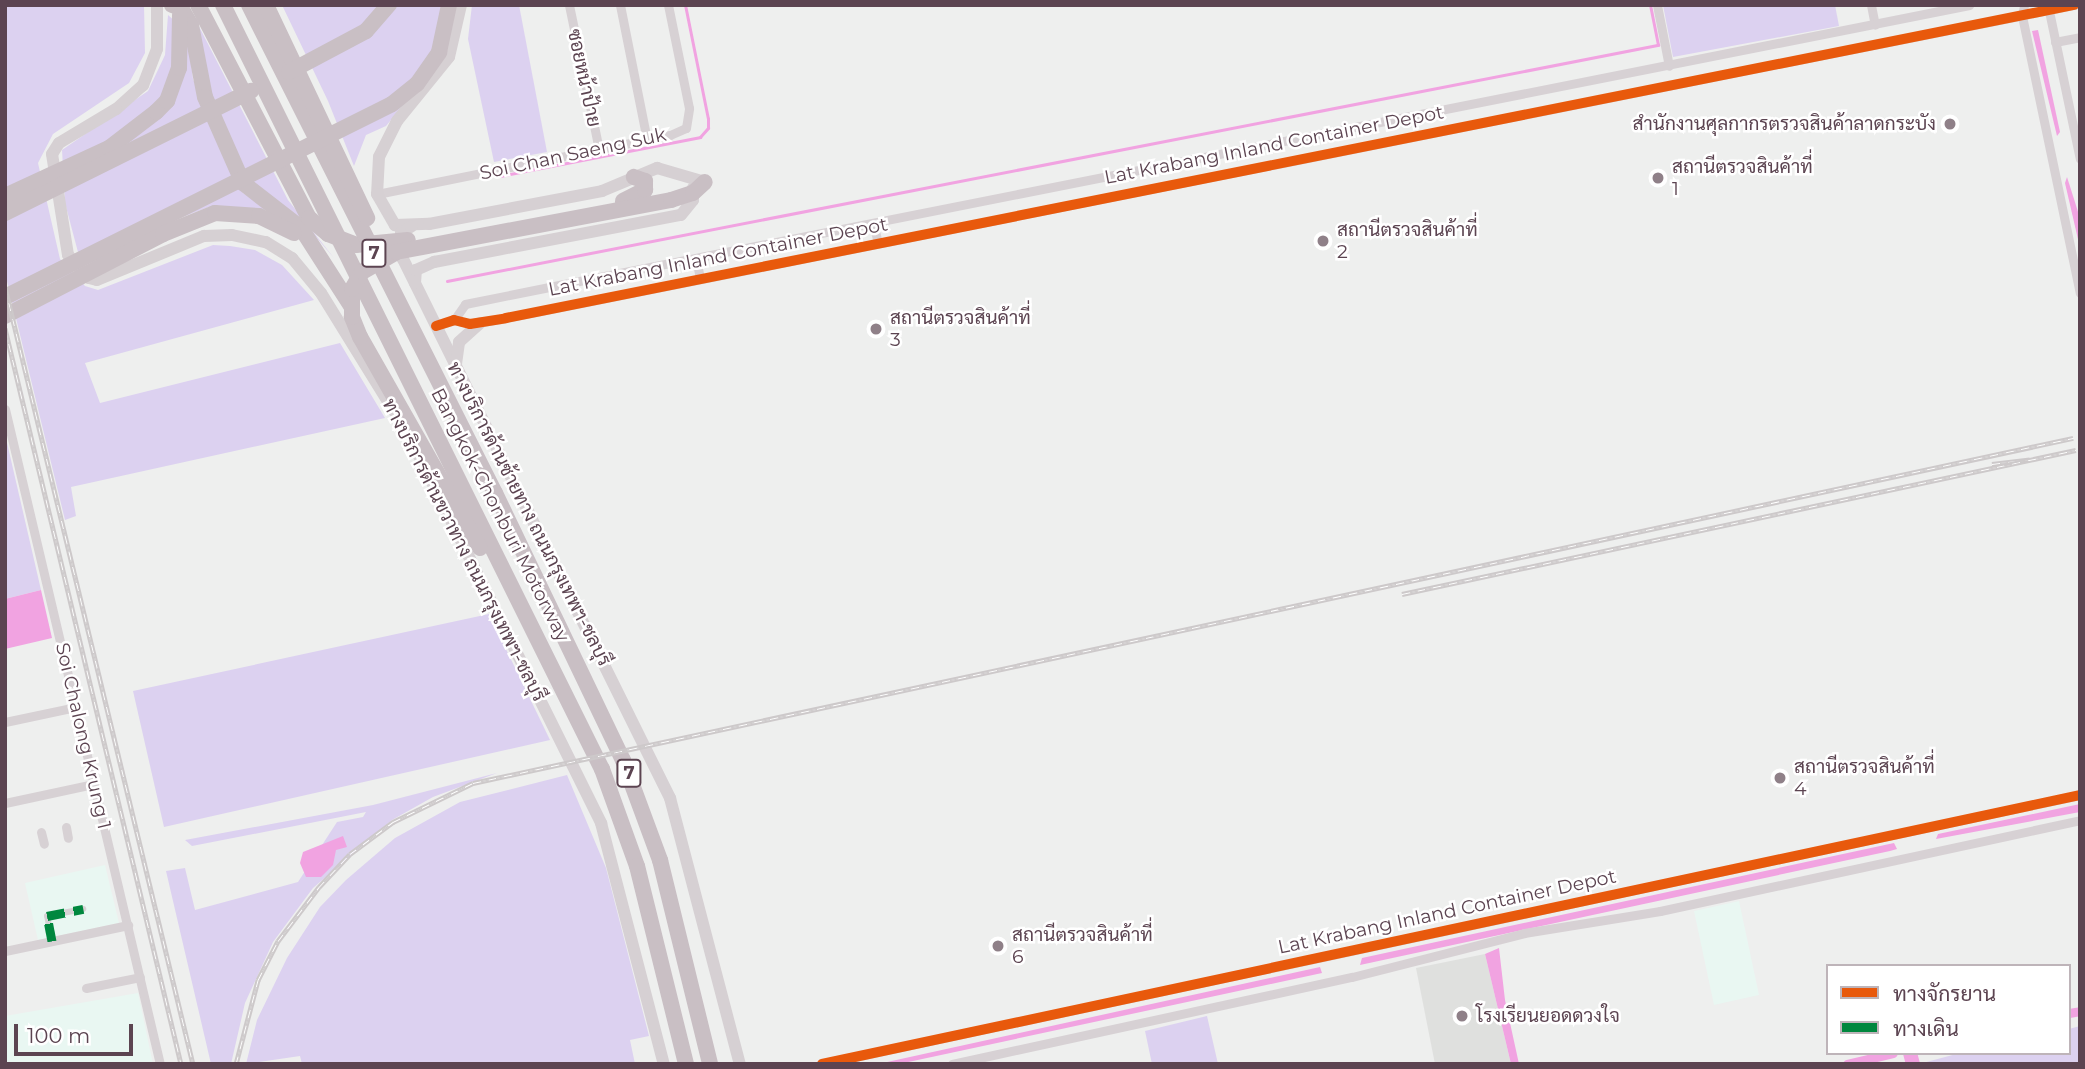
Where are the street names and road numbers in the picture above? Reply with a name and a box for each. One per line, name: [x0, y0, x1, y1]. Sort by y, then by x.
street label: ซอยหน้าป้าย: [562, 27, 606, 129]
street label: Lat Krabang Inland Container Depot: [1103, 101, 1445, 189]
street label: Soi Chan Saeng Suk: [478, 123, 668, 185]
street label: Lat Krabang Inland Container Depot: [547, 213, 889, 301]
road number: 7: [360, 239, 388, 268]
street label: ทางบริการด้านซ้ายทาง ถนนกรุงเทพฯ-ชลบุรี: [442, 358, 616, 670]
street label: Bangkok-Chonburi Motorway: [426, 384, 574, 646]
street label: ทางบริการด้านขวาทาง ถนนกรุงเทพฯ-ชลบุรี: [377, 395, 551, 705]
street label: Soi Chalong Krung 1: [50, 641, 116, 831]
road number: 7: [615, 758, 643, 788]
street label: Lat Krabang Inland Container Depot: [1276, 865, 1618, 959]

